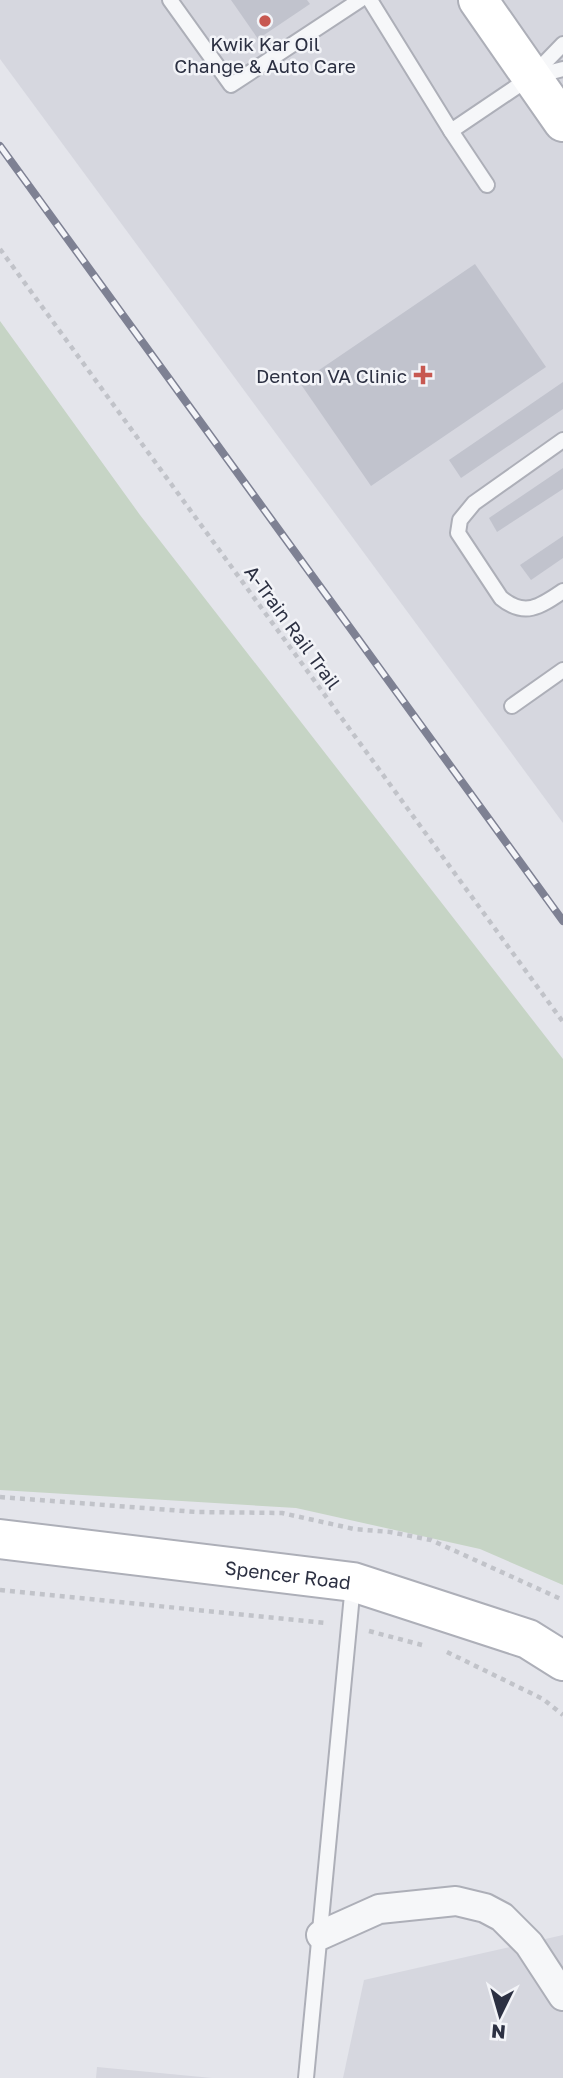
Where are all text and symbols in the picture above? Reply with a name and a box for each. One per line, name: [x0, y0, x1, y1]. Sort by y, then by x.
marker: Kwik Kar Oil Change & Auto Care: [257, 13, 273, 29]
place label: Kwik Kar Oil Change & Auto Care: [174, 32, 356, 77]
place label: Denton VA Clinic: [256, 364, 407, 387]
marker: Denton VA Clinic: [413, 365, 433, 385]
street label: A-Train Rail Trail: [240, 561, 346, 693]
street label: Spencer Road: [224, 1555, 352, 1593]
north arrow: [465, 1980, 535, 2050]
text: N: [490, 2020, 507, 2045]

